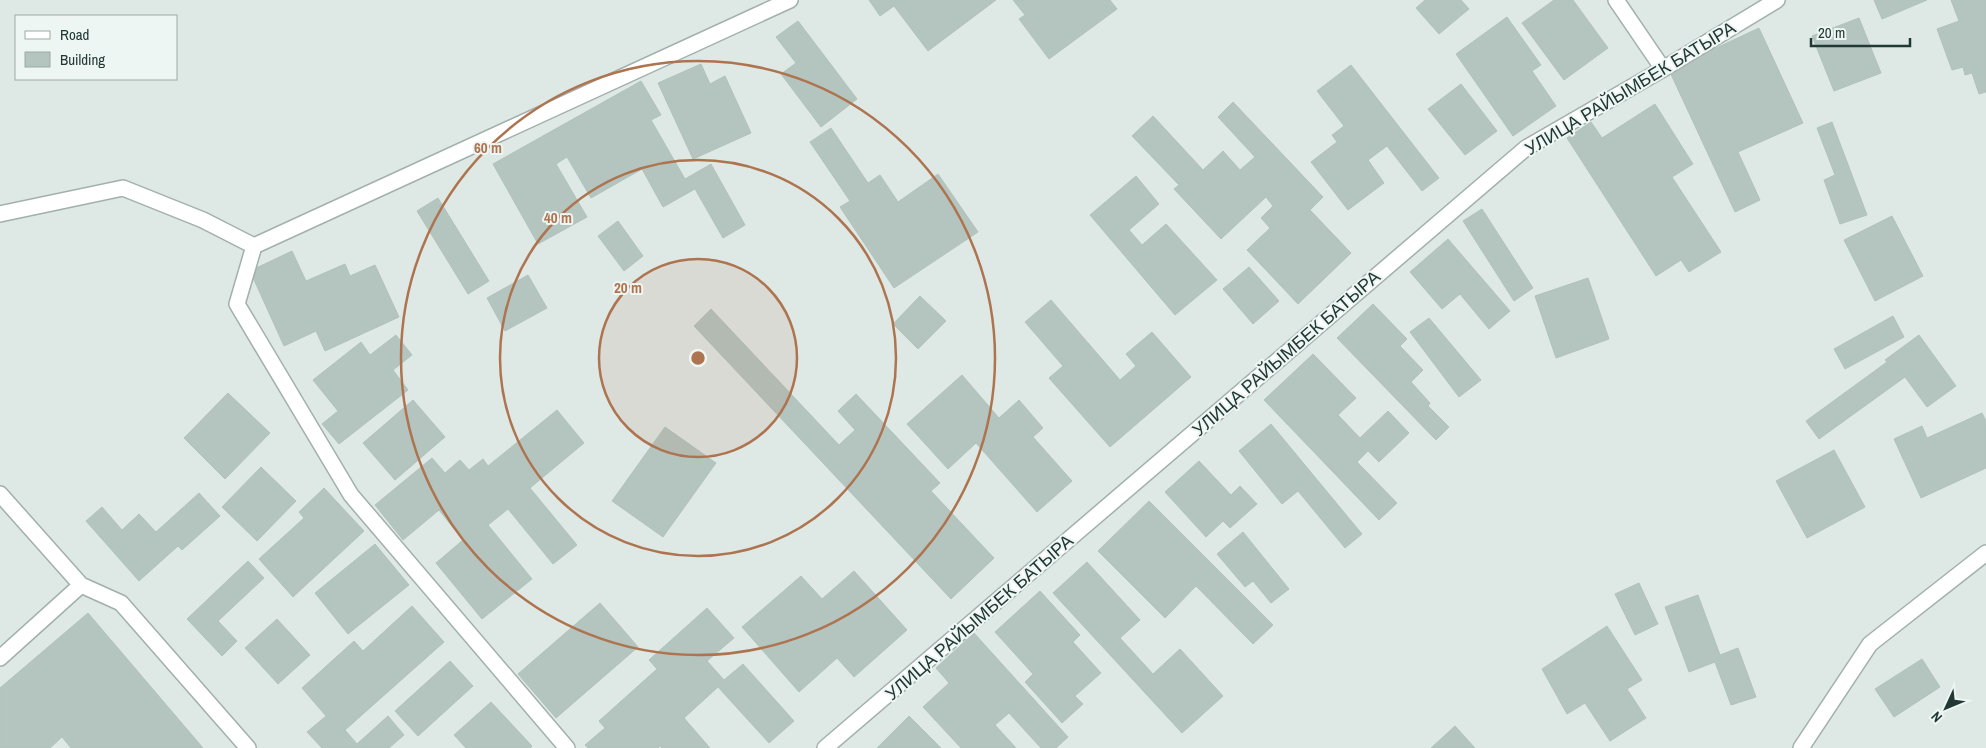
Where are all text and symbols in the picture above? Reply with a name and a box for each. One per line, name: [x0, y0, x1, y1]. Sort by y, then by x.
legend: [15, 15, 178, 80]
street label: УЛИЦА РАЙЫМБЕК БАТЫРА: [1520, 15, 1740, 161]
scale bar: [1811, 15, 1910, 47]
text: 20 m: [1818, 22, 1845, 43]
text: Road: [60, 24, 89, 45]
text: Building: [60, 49, 105, 70]
text: 60 m: [474, 137, 502, 158]
text: 40 m: [544, 207, 572, 228]
street label: УЛИЦА РАЙЫМБЕК БАТЫРА: [1187, 264, 1385, 442]
text: 20 m: [614, 277, 642, 298]
centre of rings: [689, 349, 707, 367]
street label: УЛИЦА РАЙЫМБЕК БАТЫРА: [880, 528, 1078, 706]
north arrow: [1921, 683, 1971, 733]
text: N: [1927, 708, 1946, 726]

